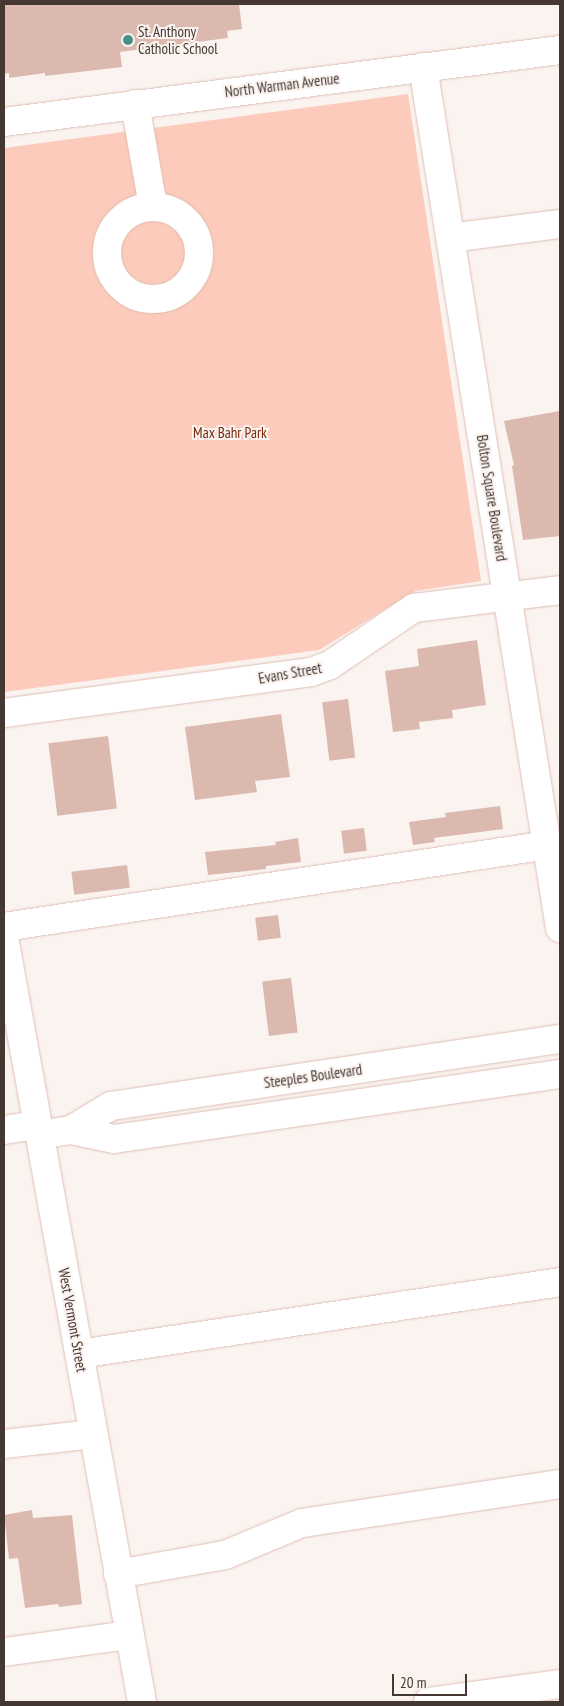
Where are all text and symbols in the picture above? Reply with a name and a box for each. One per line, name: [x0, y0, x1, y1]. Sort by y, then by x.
place label: St. Anthony Catholic School: [138, 22, 218, 57]
marker: St. Anthony Catholic School: [122, 34, 134, 46]
street label: North Warman Avenue: [223, 69, 341, 101]
park label: Max Bahr Park: [193, 424, 267, 442]
street label: Bolton Square Boulevard: [473, 433, 511, 563]
street label: Evans Street: [257, 659, 323, 687]
street label: Steeples Boulevard: [263, 1060, 363, 1092]
street label: West Vermont Street: [55, 1266, 91, 1374]
scale bar: [394, 1664, 469, 1696]
text: 20 m: [400, 1673, 426, 1692]

